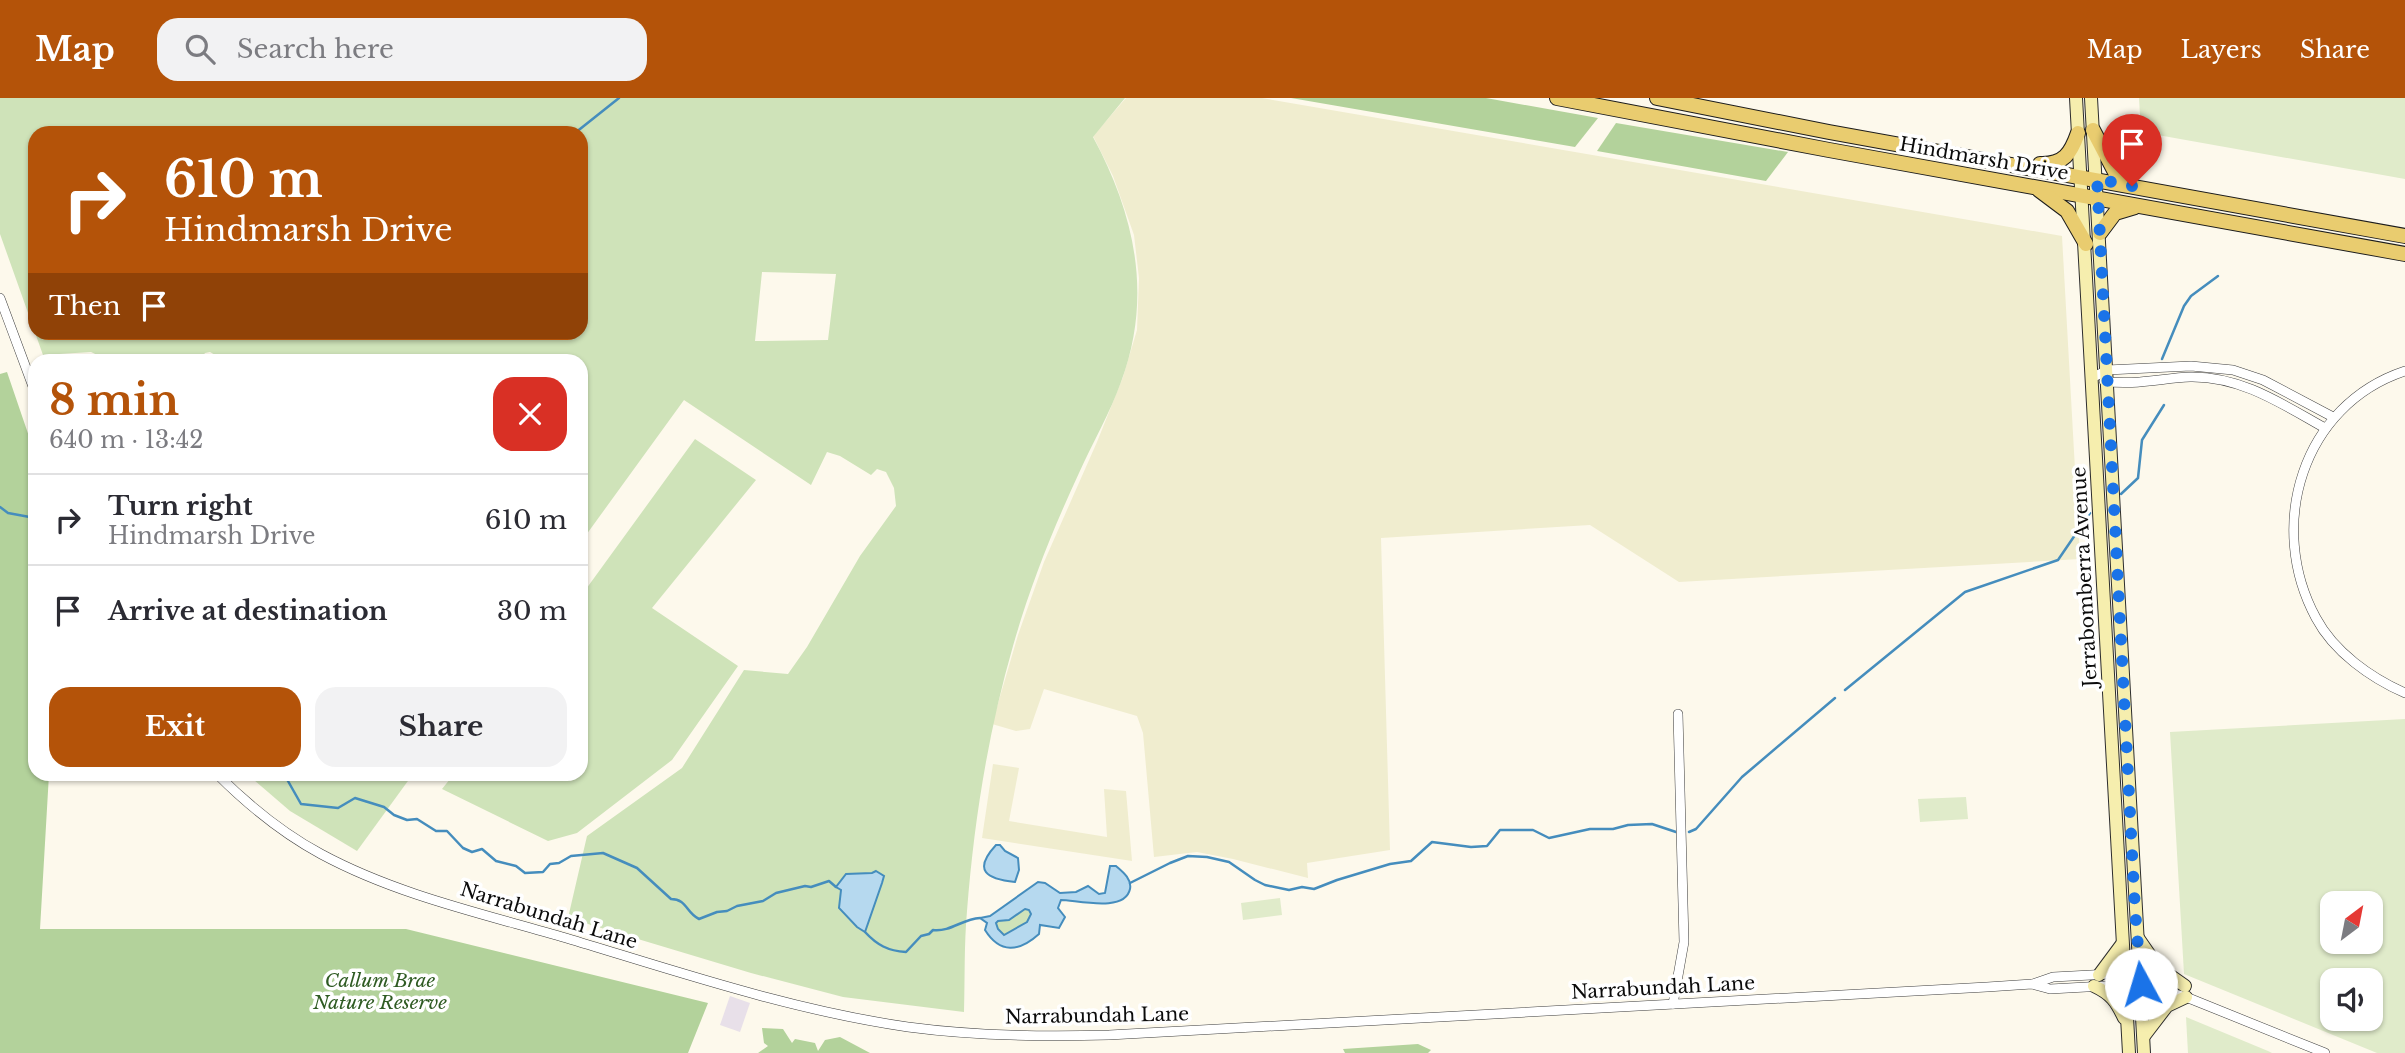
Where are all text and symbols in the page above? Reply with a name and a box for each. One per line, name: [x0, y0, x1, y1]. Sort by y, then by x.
search box: [157, 18, 647, 81]
text: Map: [35, 29, 115, 70]
icon: search: [181, 30, 219, 68]
text: Search here: [237, 33, 394, 65]
text: Map: [2087, 35, 2143, 64]
text: Layers: [2181, 35, 2262, 64]
text: Share: [2300, 35, 2370, 64]
pin: [2102, 114, 2162, 186]
icon: arrive: [2113, 125, 2151, 163]
street label: Hindmarsh Drive: [1898, 132, 2070, 185]
text: 610 m: [164, 149, 323, 210]
icon: right: [49, 154, 140, 245]
text: Hindmarsh Drive: [164, 210, 453, 250]
icon: arrive: [135, 287, 173, 325]
text: Then: [49, 290, 121, 322]
text: 8 min: [49, 374, 179, 426]
button: close: [493, 377, 567, 451]
text: 640 m · 13:42: [49, 426, 203, 454]
street label: Jerrabomberra Avenue: [2067, 466, 2102, 691]
text: Turn right: [108, 490, 253, 522]
icon: right: [49, 501, 87, 539]
text: 610 m: [485, 504, 567, 536]
text: Hindmarsh Drive: [108, 522, 315, 550]
icon: arrive: [49, 592, 87, 630]
text: Arrive at destination: [108, 595, 388, 627]
text: 30 m: [497, 595, 567, 627]
button: Exit: [49, 687, 301, 767]
button: Share: [315, 687, 567, 767]
street label: Narrabundah Lane: [457, 878, 640, 953]
north arrow: [2320, 891, 2384, 954]
map controls: [2320, 891, 2383, 1031]
position arrow: [2104, 947, 2178, 1021]
button: sound: [2320, 968, 2383, 1031]
park label: Callum Brae Nature Reserve: [312, 969, 447, 1014]
street label: Narrabundah Lane: [1571, 971, 1756, 1004]
street label: Narrabundah Lane: [1005, 1002, 1189, 1029]

